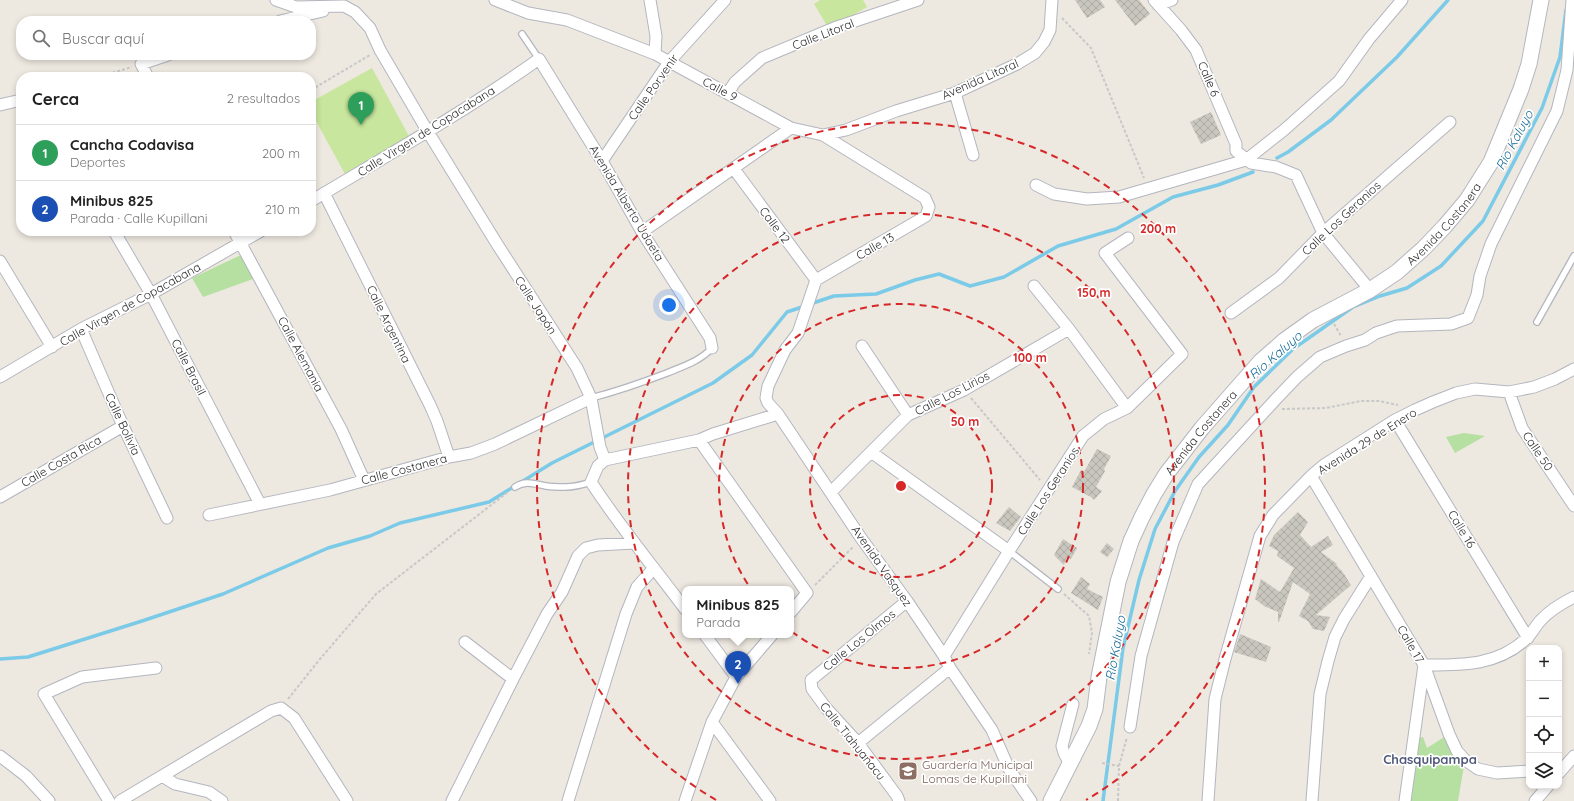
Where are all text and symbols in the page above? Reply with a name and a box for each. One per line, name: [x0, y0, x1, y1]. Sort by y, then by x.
street label: Calle Litoral: [790, 15, 856, 53]
search box: [16, 16, 316, 60]
icon: search: [30, 27, 52, 49]
text: Buscar aquí: [62, 29, 144, 48]
street label: Calle Porvenir: [625, 51, 682, 123]
street label: Avenida Litoral: [939, 55, 1021, 103]
street label: Calle 6: [1195, 59, 1223, 99]
street label: Calle 9: [700, 74, 740, 105]
street label: Calle Virgen de Copacabana: [355, 83, 497, 179]
text: Cerca: [32, 88, 79, 109]
text: 2 resultados: [227, 90, 300, 106]
pin: 1: [348, 92, 374, 125]
water label: Rio Kaluyo: [1492, 107, 1537, 172]
text: Cancha Codavisa: [70, 135, 194, 154]
street label: Avenida Alberto Udaeta: [586, 142, 668, 264]
text: 1: [42, 145, 48, 161]
text: 200 m: [262, 145, 300, 161]
text: Deportes: [70, 154, 125, 170]
street label: Calle Los Geranios: [1298, 177, 1384, 258]
street label: Avenida Costanera: [1403, 180, 1484, 268]
text: Minibus 825: [70, 191, 153, 210]
text: 2: [41, 201, 49, 217]
text: 210 m: [265, 201, 300, 217]
street label: Calle 12: [756, 204, 794, 246]
text: Parada · Calle Kupillani: [70, 210, 208, 226]
text: 200 m: [1140, 221, 1176, 236]
street label: Calle 13: [853, 229, 897, 263]
street label: Calle Virgen de Copacabana: [57, 259, 203, 349]
street label: Calle Japón: [512, 273, 560, 337]
street label: Calle Argentina: [364, 283, 414, 365]
text: 150 m: [1077, 285, 1111, 300]
your location: [659, 295, 679, 315]
street label: Calle Alemania: [275, 314, 327, 394]
water label: Rio Kaluyo: [1245, 327, 1306, 382]
street label: Calle Brasil: [168, 336, 210, 398]
text: 100 m: [1013, 350, 1047, 365]
street label: Calle Los Lirios: [912, 368, 992, 418]
street label: Avenida Costanera: [1161, 387, 1240, 478]
street label: Calle Bolivia: [102, 390, 144, 458]
street label: Avenida 29 de Enero: [1315, 404, 1419, 478]
text: 50 m: [951, 414, 979, 429]
street label: Calle 50: [1519, 428, 1557, 474]
street label: Calle Costa Rica: [18, 432, 104, 490]
street label: Calle Los Geranios: [1014, 444, 1082, 538]
street label: Calle Costanera: [360, 450, 448, 488]
centre of rings: [894, 479, 908, 493]
street label: Calle 16: [1445, 507, 1479, 551]
street label: Avenida Vasquez: [849, 523, 916, 609]
popup: [682, 586, 794, 638]
text: Minibus 825: [696, 595, 780, 614]
street label: Calle Los Olmos: [820, 606, 899, 674]
water label: Rio Kaluyo: [1101, 613, 1129, 681]
text: Parada: [696, 614, 740, 630]
street label: Calle 17: [1394, 622, 1428, 666]
map controls: [1526, 645, 1562, 789]
button: +: [1526, 645, 1562, 681]
pin: 2: [725, 651, 751, 684]
button: −: [1526, 681, 1562, 717]
street label: Calle Tiahuanacu: [817, 699, 889, 783]
button: locate: [1526, 717, 1562, 753]
district label: Chasquipampa: [1383, 751, 1477, 767]
button: layers: [1526, 753, 1562, 789]
place label: Guardería Municipal Lomas de Kupillani: [922, 757, 1033, 786]
school or university icon: Guardería Municipal Lomas de Kupillani: [897, 760, 919, 782]

